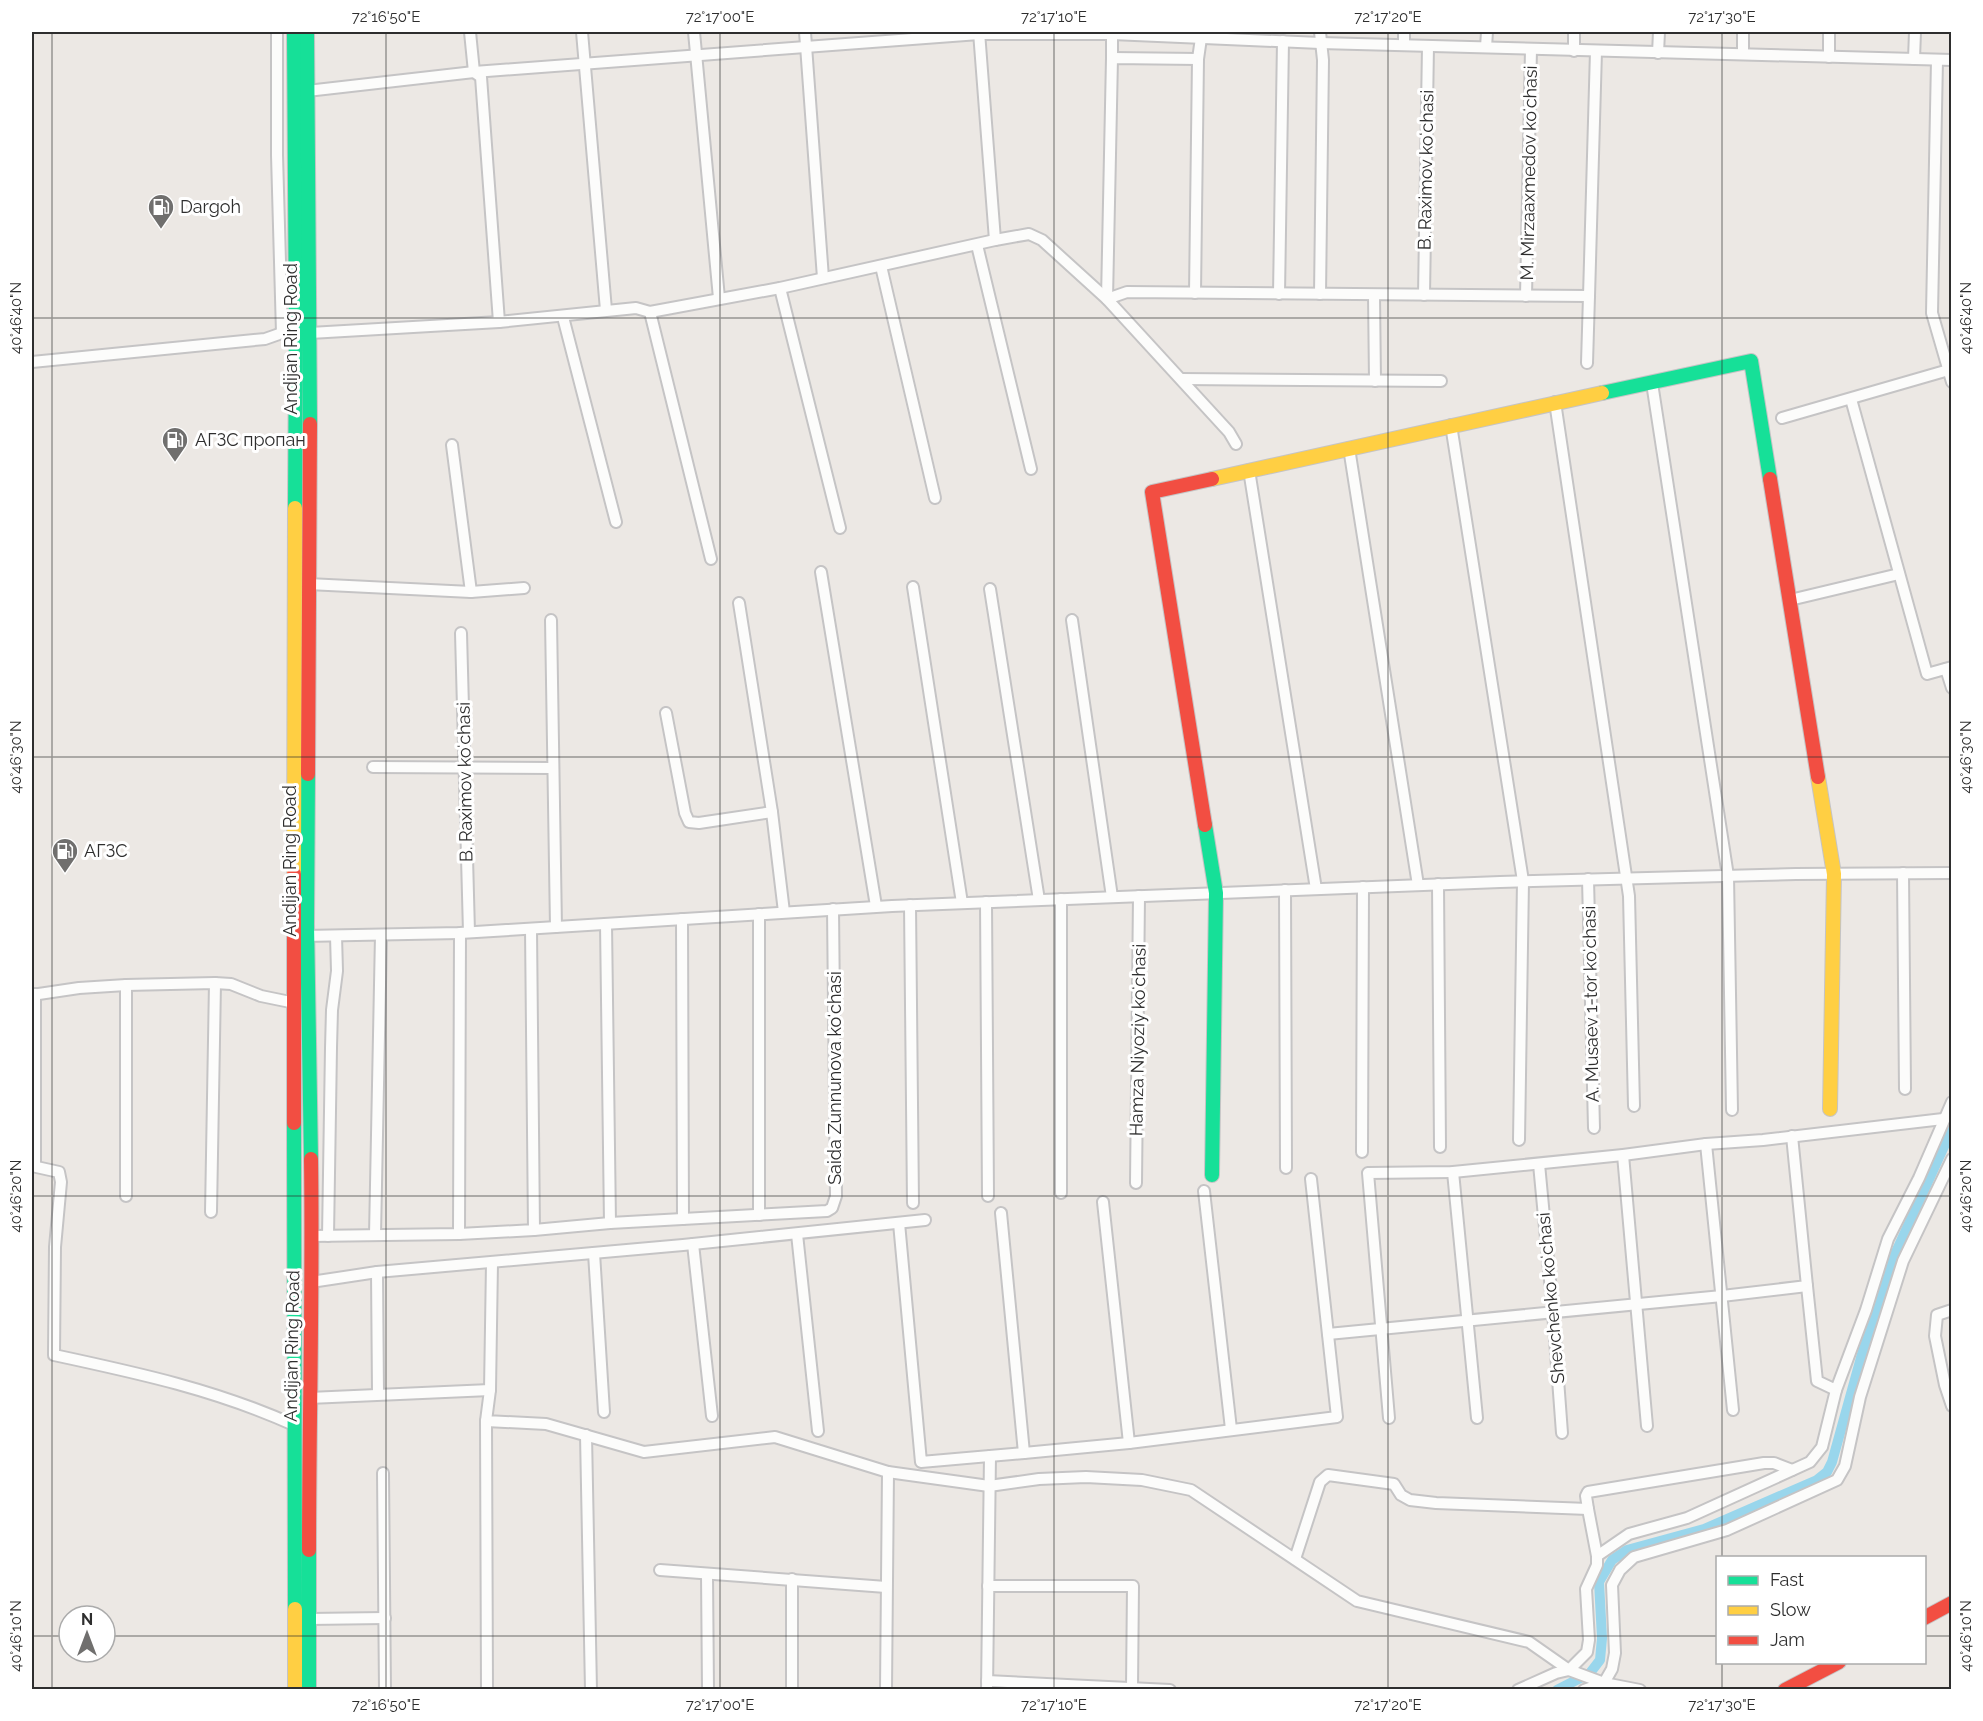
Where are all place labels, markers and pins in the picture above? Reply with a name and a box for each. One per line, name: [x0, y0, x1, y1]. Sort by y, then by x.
fuel station icon: Dargoh: [146, 192, 176, 230]
place label: Dargoh: [180, 196, 241, 217]
fuel station icon: АГЗС пропан: [160, 425, 190, 463]
place label: АГЗС пропан: [195, 429, 306, 450]
fuel station icon: АГЗС: [50, 836, 80, 874]
place label: АГЗС: [84, 840, 128, 861]

